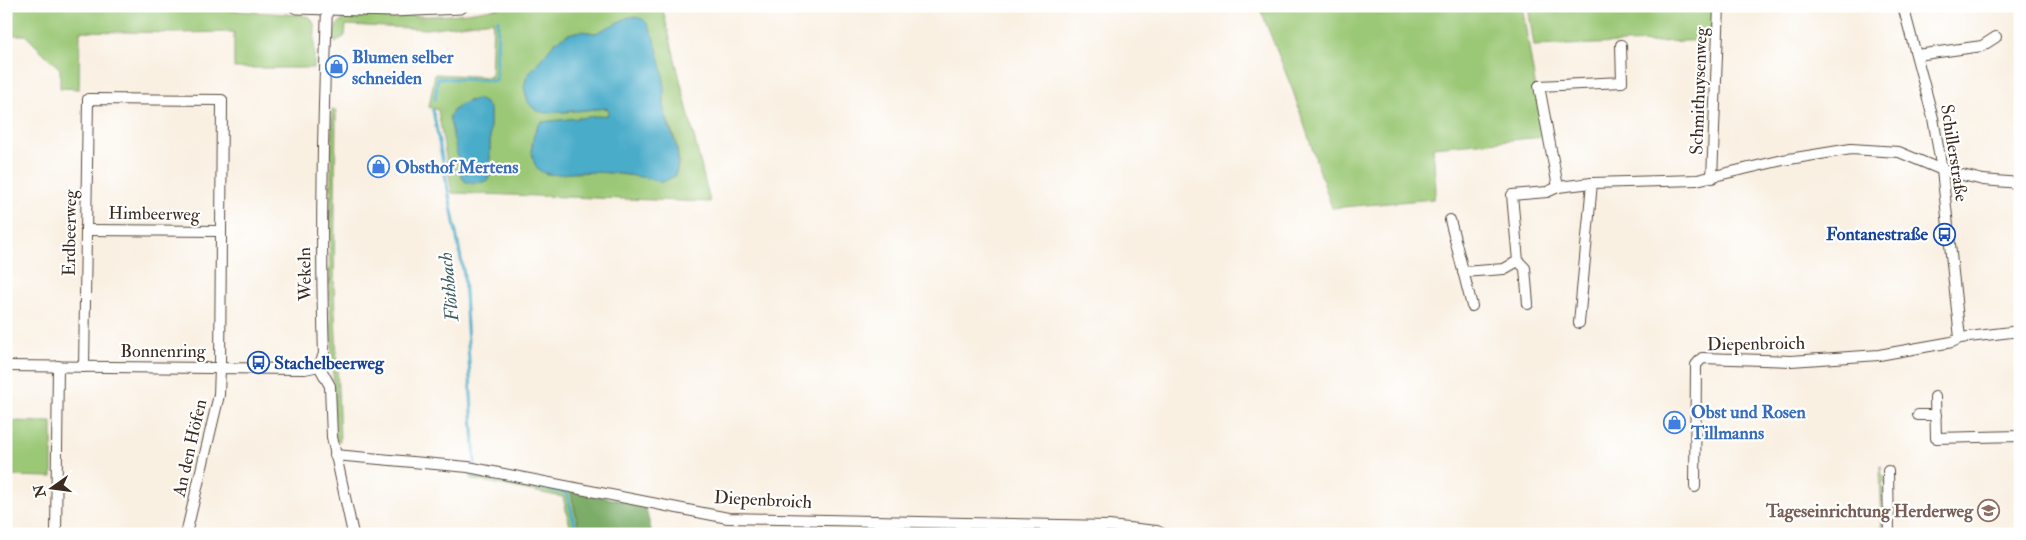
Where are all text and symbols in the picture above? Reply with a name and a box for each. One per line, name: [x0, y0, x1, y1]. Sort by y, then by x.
street label: Schmithuysenweg: [1685, 26, 1713, 155]
place label: Blumen selber schneiden: [352, 46, 454, 90]
shop icon: Blumen selber schneiden: [324, 55, 348, 79]
street label: Schillerstraße: [1935, 103, 1973, 204]
shop icon: Obsthof Mertens: [367, 155, 391, 179]
place label: Obsthof Mertens: [395, 156, 518, 179]
street label: Erdbeerweg: [58, 188, 82, 276]
street label: Himbeerweg: [108, 202, 201, 226]
bus stop icon: Fontanestraße: [1932, 222, 1956, 246]
place label: Fontanestraße: [1826, 223, 1928, 246]
street label: Wekeln: [293, 247, 317, 302]
water label: Flöthbach: [433, 251, 465, 324]
street label: Diepenbroich: [1707, 332, 1806, 356]
street label: Bonnenring: [120, 340, 207, 363]
bus stop icon: Stachelbeerweg: [246, 351, 270, 375]
place label: Stachelbeerweg: [274, 352, 385, 375]
street label: An den Höfen: [167, 397, 212, 500]
place label: Obst und Rosen Tillmanns: [1690, 401, 1807, 445]
shop icon: Obst und Rosen Tillmanns: [1663, 410, 1687, 434]
north arrow: [28, 462, 78, 512]
text: N: [30, 482, 50, 500]
street label: Diepenbroich: [713, 486, 813, 514]
school or university icon: Tageseinrichtung Herderweg: [1977, 499, 2001, 523]
place label: Tageseinrichtung Herderweg: [1765, 500, 1974, 523]

